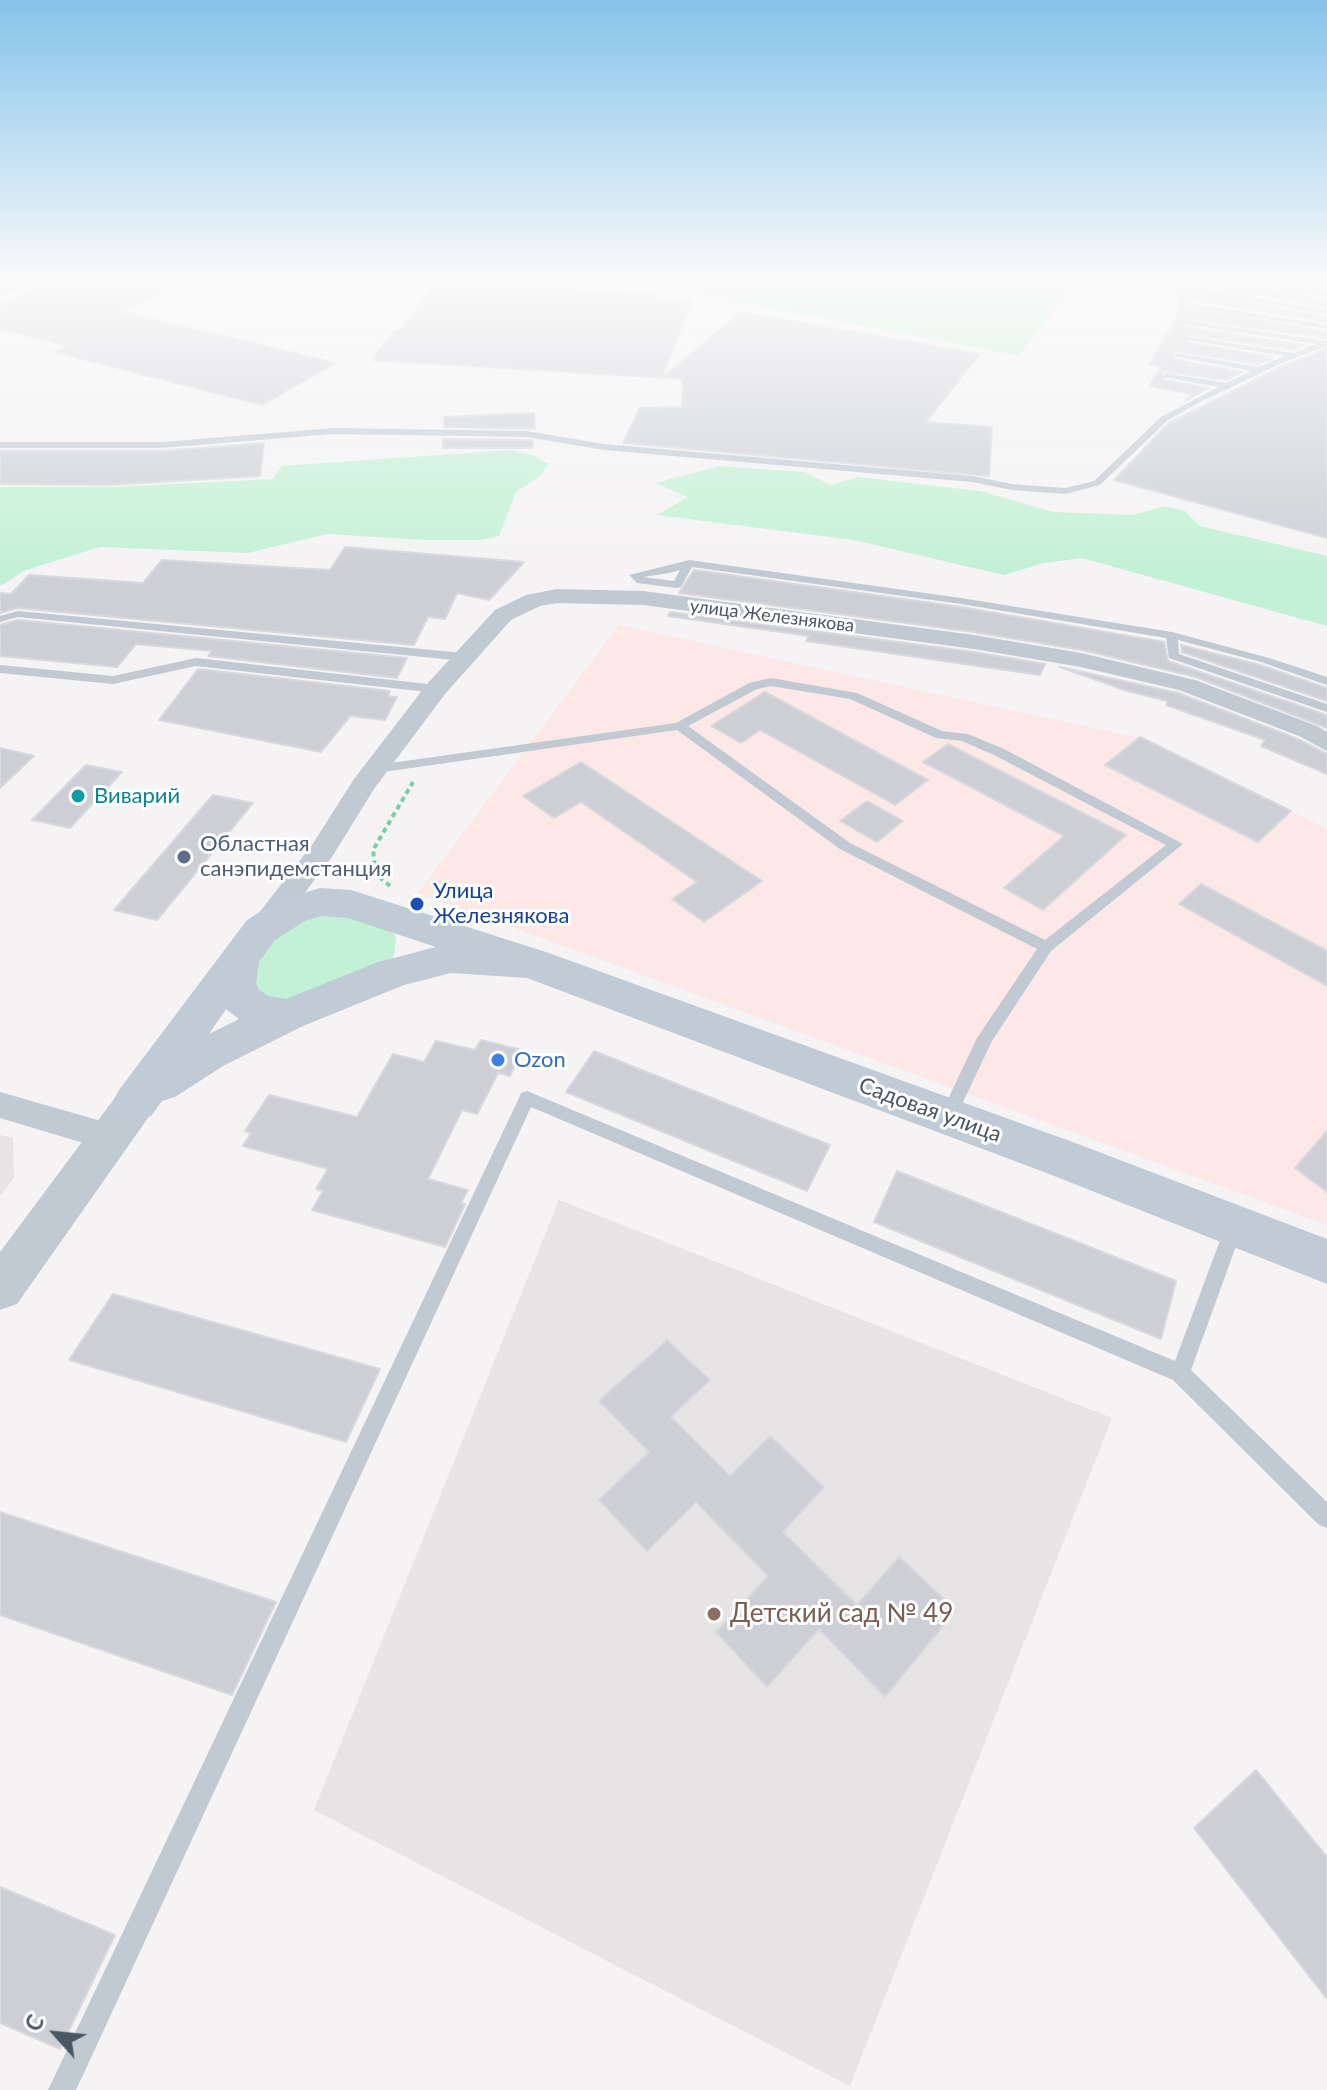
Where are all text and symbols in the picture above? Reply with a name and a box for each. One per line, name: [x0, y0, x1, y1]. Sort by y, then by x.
street label: улица Железнякова: [689, 595, 855, 637]
place label: Виварий: [94, 783, 180, 809]
marker: Виварий: [69, 787, 87, 805]
place label: Областная санэпидемстанция: [200, 831, 392, 882]
marker: Областная санэпидемстанция: [175, 848, 193, 866]
place label: Улица Железнякова: [433, 878, 569, 930]
marker: Улица Железнякова: [408, 895, 426, 913]
place label: Ozon: [514, 1047, 566, 1073]
marker: Ozon: [489, 1051, 507, 1069]
street label: Садовая улица: [855, 1072, 1005, 1148]
place label: Детский сад № 49: [730, 1598, 953, 1630]
marker: Детский сад № 49: [705, 1605, 723, 1623]
north arrow: [16, 1994, 96, 2074]
text: С: [19, 2010, 50, 2035]

